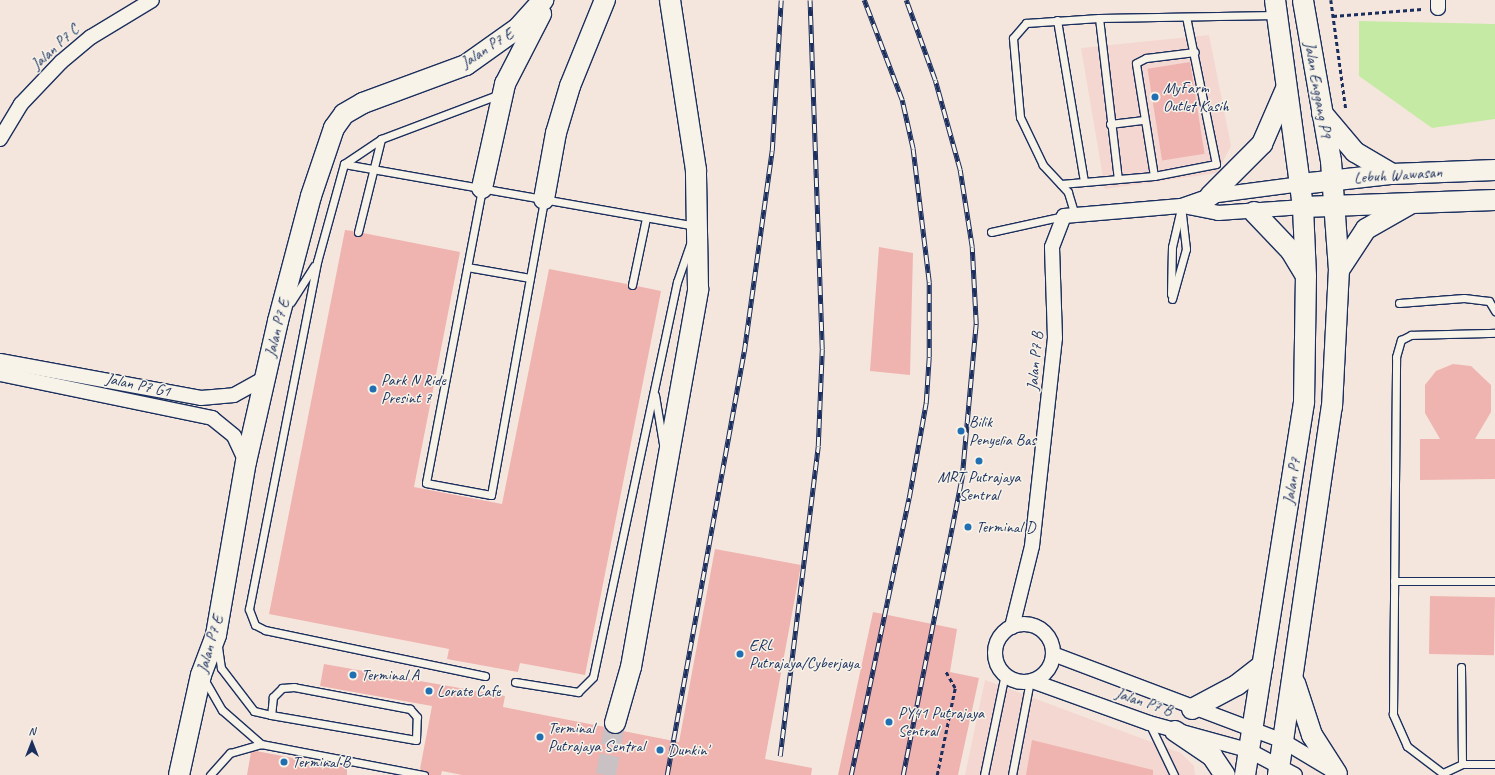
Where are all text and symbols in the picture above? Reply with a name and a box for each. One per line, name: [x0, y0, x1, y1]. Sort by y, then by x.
street label: Jalan P7 C: [27, 20, 83, 74]
street label: Jalan P7 E: [457, 24, 517, 72]
street label: Jalan Enggang P9: [1300, 40, 1336, 140]
place label: MyFarm Outlet Kasih: [1163, 78, 1229, 116]
marker: MyFarm Outlet Kasih: [1150, 92, 1160, 102]
street label: Lebuh Wawasan: [1353, 162, 1443, 188]
street label: Jalan P7 E: [261, 297, 293, 359]
street label: Jalan P7 B: [1023, 331, 1047, 391]
street label: Jalan P7 G1: [104, 369, 172, 401]
place label: Park N Ride Presint 7: [381, 370, 447, 408]
marker: Park N Ride Presint 7: [368, 384, 378, 394]
place label: Bilik Penyelia Bas: [969, 412, 1036, 450]
marker: Bilik Penyelia Bas: [956, 426, 966, 436]
marker: MRT Putrajaya Sentral: [974, 456, 984, 466]
street label: Jalan P7: [1279, 457, 1305, 505]
place label: MRT Putrajaya Sentral: [938, 467, 1020, 505]
place label: Terminal D: [976, 517, 1035, 537]
marker: Terminal D: [963, 522, 973, 532]
street label: Jalan P7 E: [193, 613, 227, 675]
place label: ERL Putrajaya/Cyberjaya: [749, 635, 859, 673]
marker: ERL Putrajaya/Cyberjaya: [734, 648, 746, 660]
place label: Terminal A: [361, 665, 419, 685]
marker: Terminal A: [348, 670, 358, 680]
place label: Lorate Cafe: [437, 681, 500, 701]
street label: Jalan P7 B: [1113, 683, 1175, 721]
marker: Lorate Cafe: [424, 686, 434, 696]
place label: PY41 Putrajaya Sentral: [898, 703, 984, 741]
marker: PY41 Putrajaya Sentral: [883, 716, 895, 728]
place label: Terminal Putrajaya Sentral: [548, 718, 644, 756]
north arrow: [12, 723, 52, 763]
text: N: [29, 724, 35, 738]
marker: Terminal Putrajaya Sentral: [535, 732, 545, 742]
place label: Dunkin': [668, 740, 708, 760]
marker: Dunkin': [655, 745, 665, 755]
place label: Terminal B: [292, 752, 350, 772]
marker: Terminal B: [279, 757, 289, 767]

